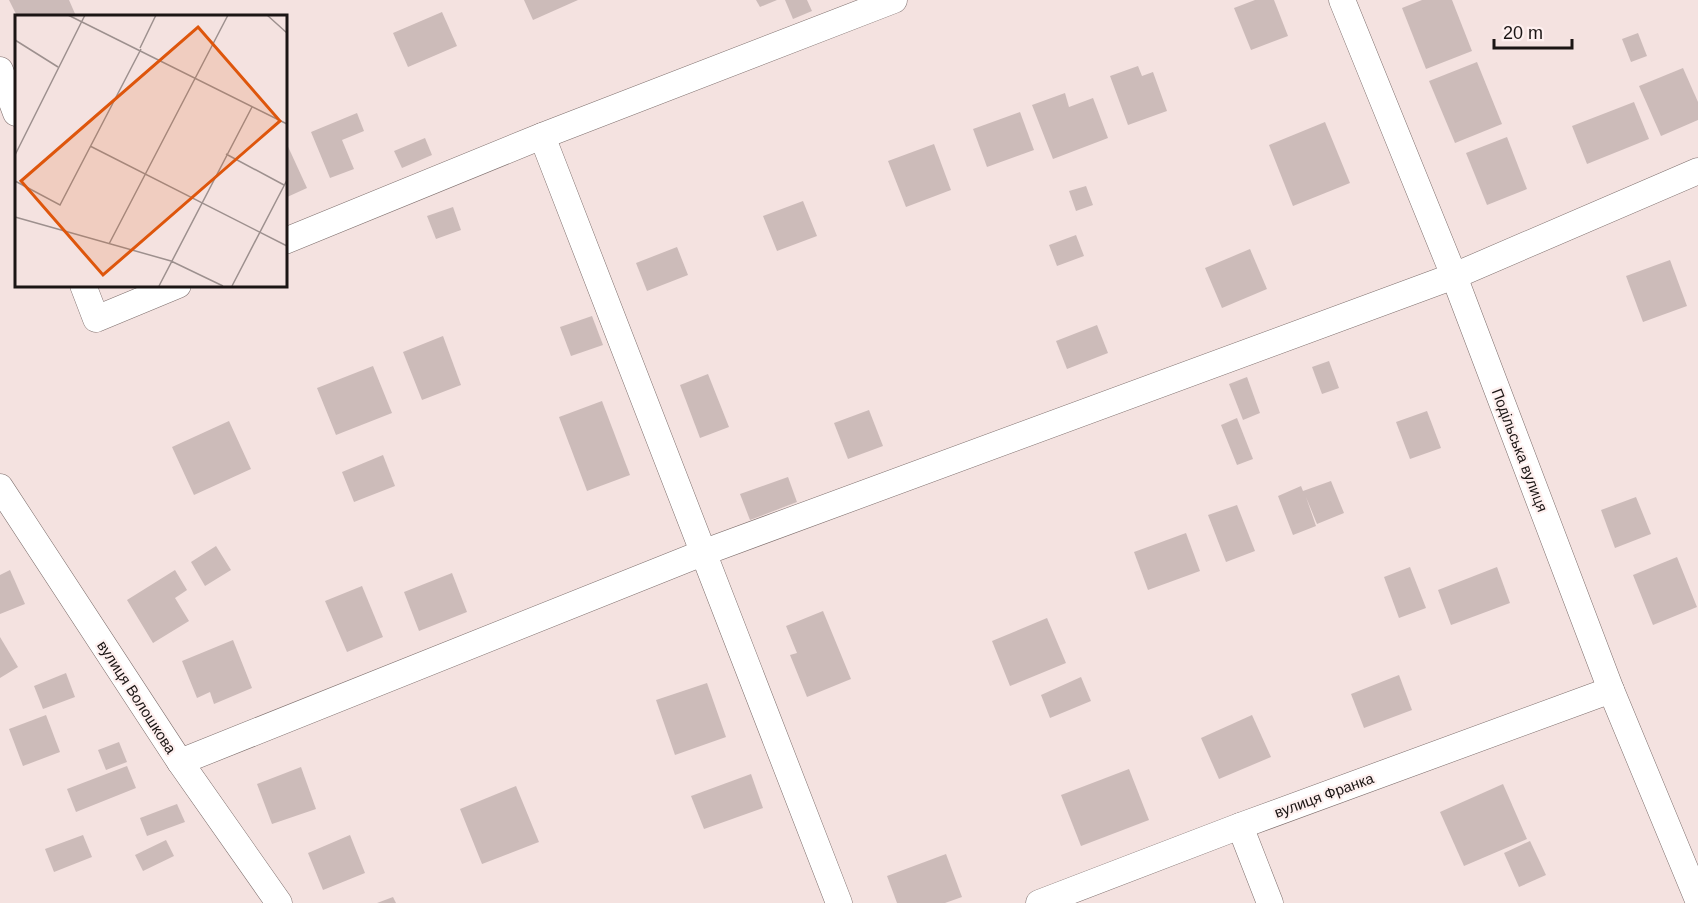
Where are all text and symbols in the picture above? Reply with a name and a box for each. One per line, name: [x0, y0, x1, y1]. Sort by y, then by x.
scale bar: [1494, 12, 1572, 50]
inset map: [15, 15, 286, 286]
text: 20 m: [1503, 23, 1543, 43]
street label: Подільська вулиця: [1489, 386, 1551, 514]
street label: вулиця Волошкова: [94, 637, 180, 757]
street label: вулиця Франка: [1272, 769, 1377, 821]

